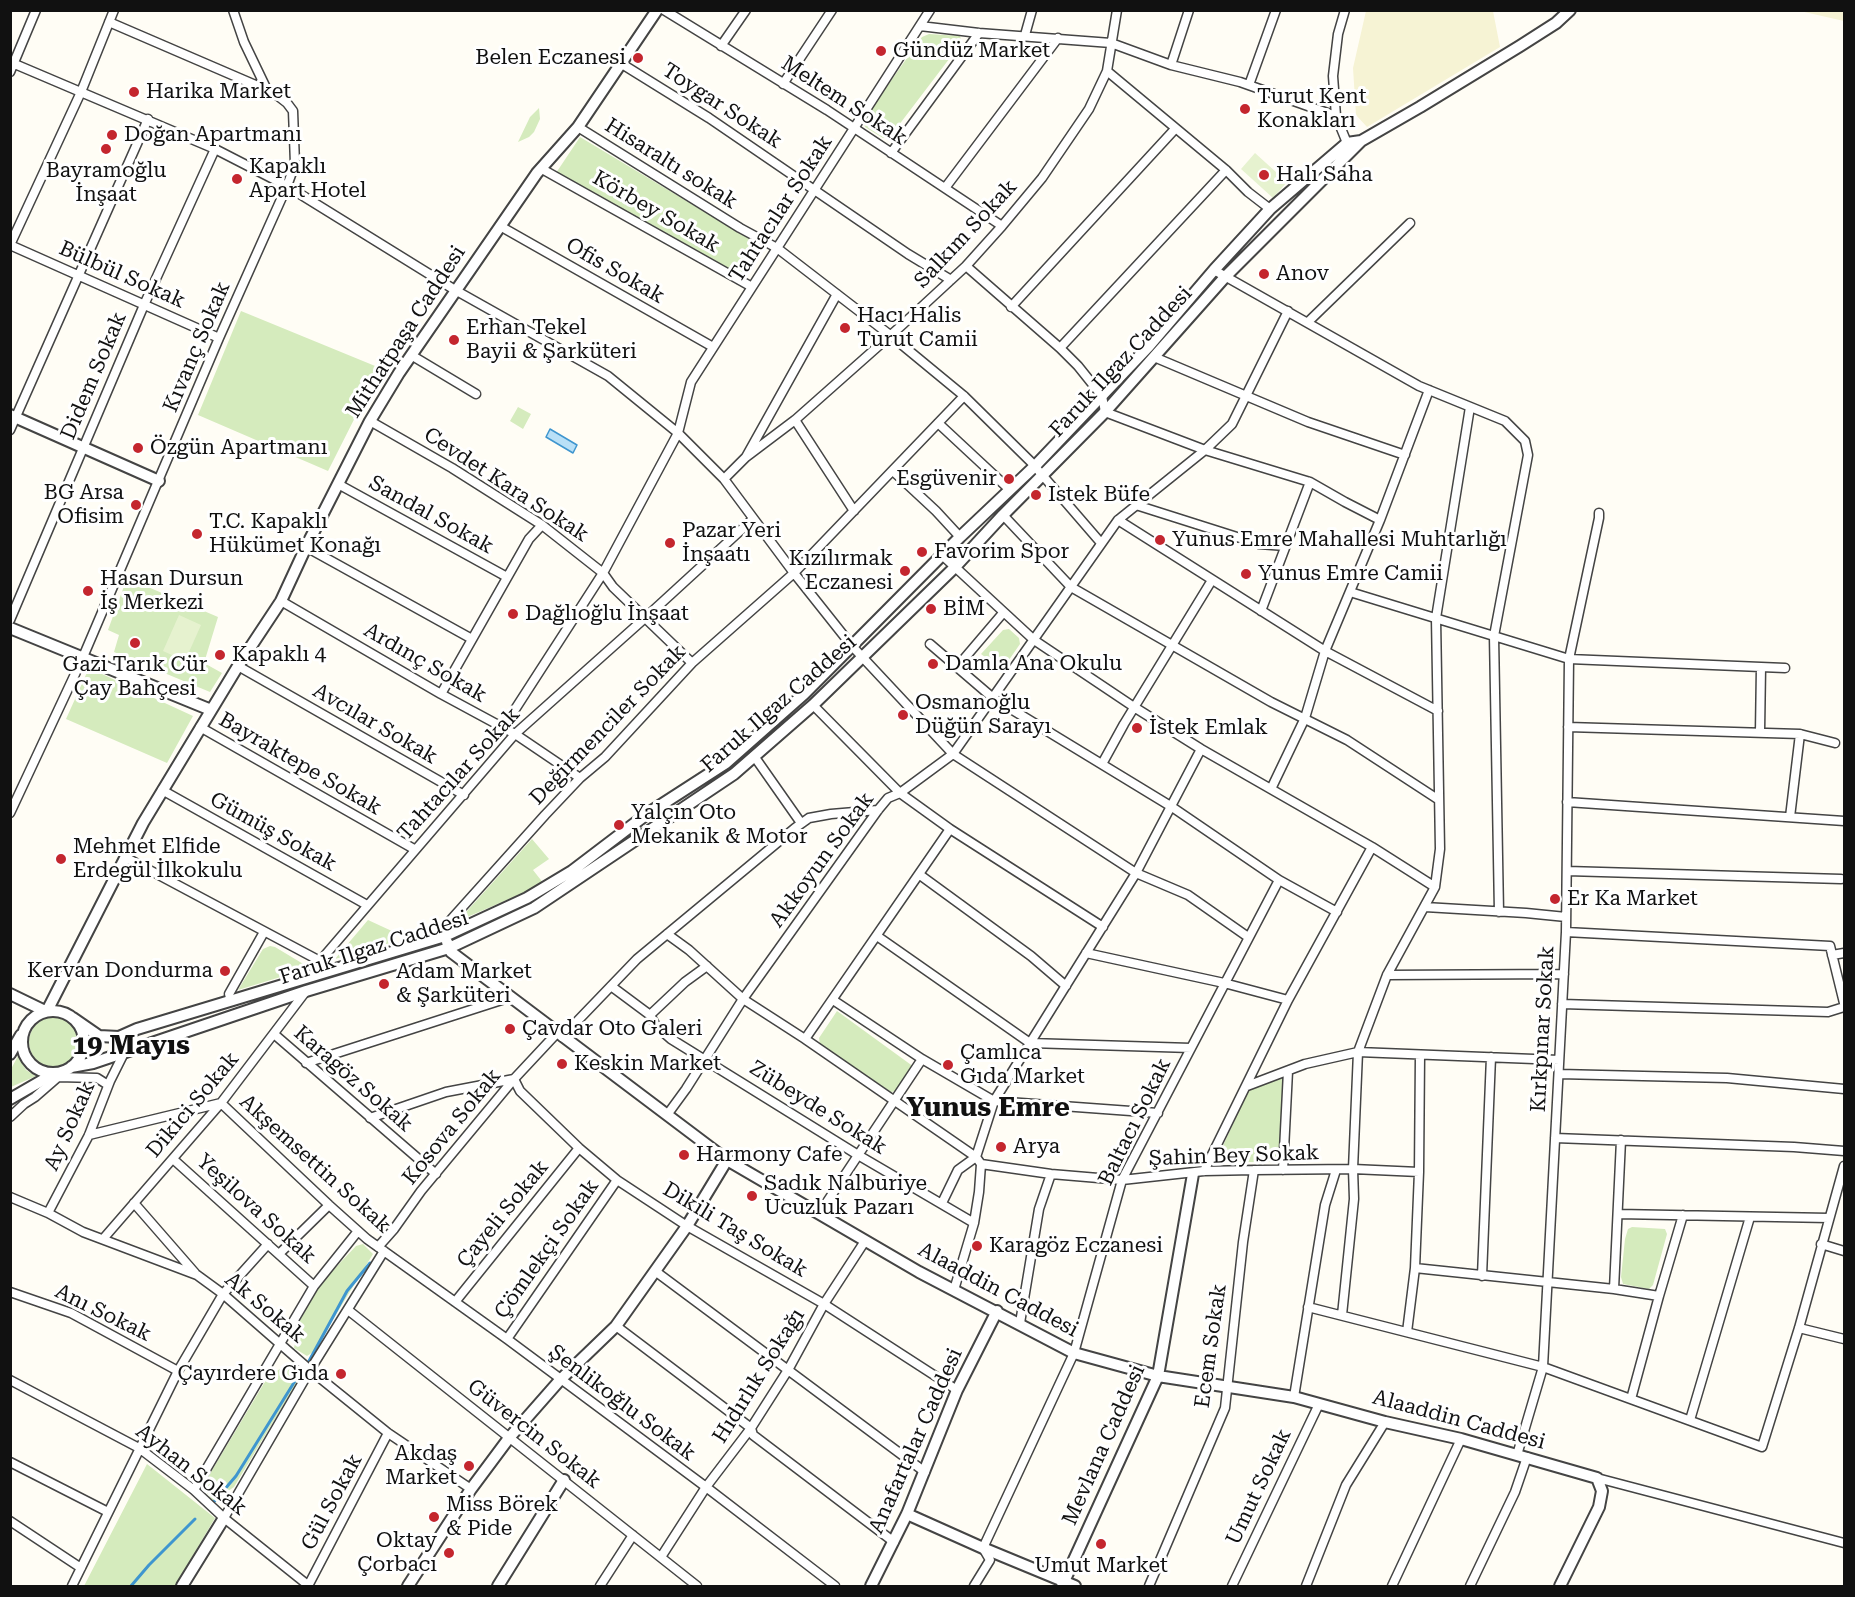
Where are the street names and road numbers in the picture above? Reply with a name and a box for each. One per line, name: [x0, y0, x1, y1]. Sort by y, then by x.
street label: Meltem Sokak: [776, 51, 912, 151]
street label: Toygar Sokak: [657, 58, 787, 154]
street label: Hisaraltı sokak: [600, 113, 742, 215]
street label: Tahtacılar Sokak: [724, 131, 838, 287]
street label: Körbey Sokak: [588, 165, 724, 259]
street label: Salkım Sokak: [909, 175, 1023, 293]
street label: Ofis Sokak: [561, 233, 669, 309]
street label: Bülbül Sokak: [55, 236, 189, 314]
street label: Mithatpaşa Caddesi: [341, 241, 471, 423]
street label: Kıvanç Sokak: [158, 278, 236, 416]
street label: Faruk Ilgaz Caddesi: [1045, 281, 1197, 443]
street label: Didem Sokak: [56, 309, 132, 443]
street label: Cevdet Kara Sokak: [419, 422, 593, 548]
street label: Sandal Sokak: [364, 470, 498, 560]
street label: Ardınç Sokak: [359, 618, 491, 708]
street label: Faruk Ilgaz Caddesi: [696, 630, 862, 778]
street label: Değirmenciler Sokak: [525, 640, 691, 810]
street label: Avcılar Sokak: [308, 678, 442, 770]
street label: Tahtacılar Sokak: [393, 702, 525, 846]
street label: Bayraktepe Sokak: [214, 707, 386, 821]
street label: Gümüş Sokak: [205, 787, 341, 877]
street label: Akkoyun Sokak: [764, 787, 880, 933]
street label: Faruk Ilgaz Caddesi: [276, 906, 472, 990]
street label: Kırkpınar Sokak: [1526, 945, 1560, 1113]
street label: Karagöz Sokak: [288, 1021, 418, 1137]
street label: Dikici Sokak: [141, 1047, 245, 1163]
street label: Baltacı Sokak: [1093, 1054, 1177, 1190]
street label: Zübeyde Sokak: [745, 1056, 891, 1160]
street label: Kosova Sokak: [397, 1064, 507, 1190]
street label: Ay Sokak: [39, 1077, 101, 1175]
street label: Akşemsettin Sokak: [234, 1089, 396, 1239]
street label: Şahin Bey Sokak: [1148, 1140, 1320, 1172]
street label: Yeşilova Sokak: [191, 1149, 321, 1269]
street label: Çayeli Sokak: [452, 1155, 554, 1273]
street label: Çömlekçi Sokak: [489, 1174, 605, 1324]
street label: Dikili Taş Sokak: [658, 1177, 812, 1283]
street label: Alaaddin Caddesi: [914, 1237, 1082, 1343]
street label: Ak Sokak: [220, 1267, 310, 1349]
street label: Anı Sokak: [51, 1279, 155, 1347]
street label: Ecem Sokak: [1190, 1282, 1232, 1410]
street label: Hıdırlık Sokağı: [708, 1304, 810, 1448]
street label: Şenlikoğlu Sokak: [544, 1340, 700, 1466]
street label: Anafartalar Caddesi: [864, 1344, 968, 1538]
street label: Mevlana Caddesi: [1057, 1361, 1151, 1529]
street label: Güvercin Sokak: [462, 1374, 606, 1494]
street label: Alaaddin Caddesi: [1370, 1385, 1548, 1455]
street label: Ayhan Sokak: [131, 1419, 251, 1521]
street label: Umut Sokak: [1221, 1425, 1297, 1549]
street label: Gül Sokak: [296, 1450, 368, 1554]

